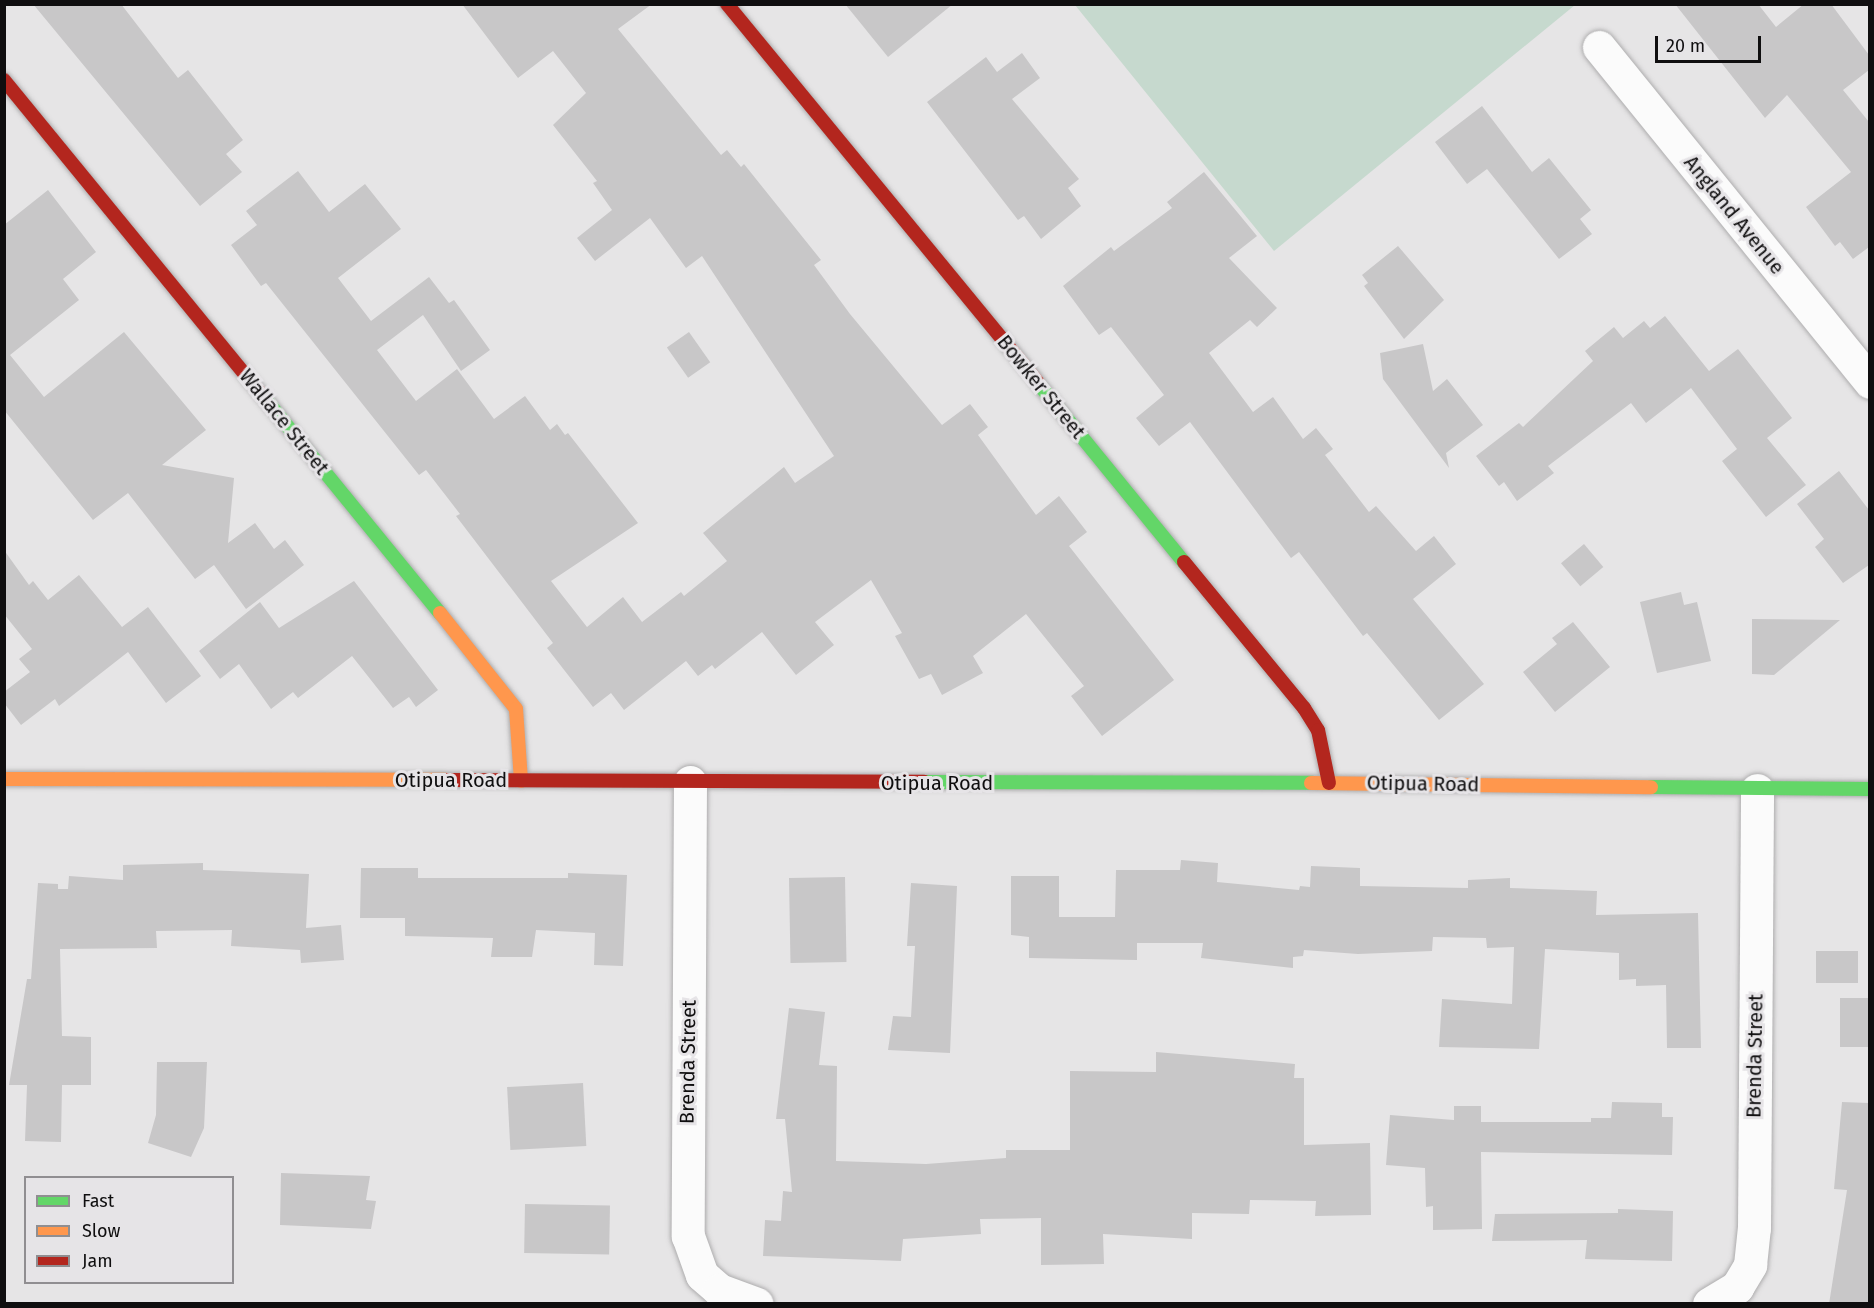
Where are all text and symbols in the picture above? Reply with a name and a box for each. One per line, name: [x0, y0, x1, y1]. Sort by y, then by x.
scale bar: [1658, 24, 1764, 62]
text: 20 m: [1666, 35, 1705, 57]
street label: Angland Avenue: [1679, 151, 1789, 279]
street label: Bowker Street: [992, 330, 1090, 444]
street label: Wallace Street: [234, 364, 334, 480]
street label: Otipua Road: [395, 768, 507, 792]
street label: Otipua Road: [881, 771, 993, 795]
street label: Otipua Road: [1367, 771, 1479, 797]
street label: Brenda Street: [1742, 994, 1768, 1118]
street label: Brenda Street: [675, 1000, 701, 1124]
legend: [24, 1176, 234, 1284]
text: Fast: [82, 1190, 114, 1212]
text: Slow: [82, 1220, 120, 1242]
text: Jam: [82, 1250, 113, 1272]

